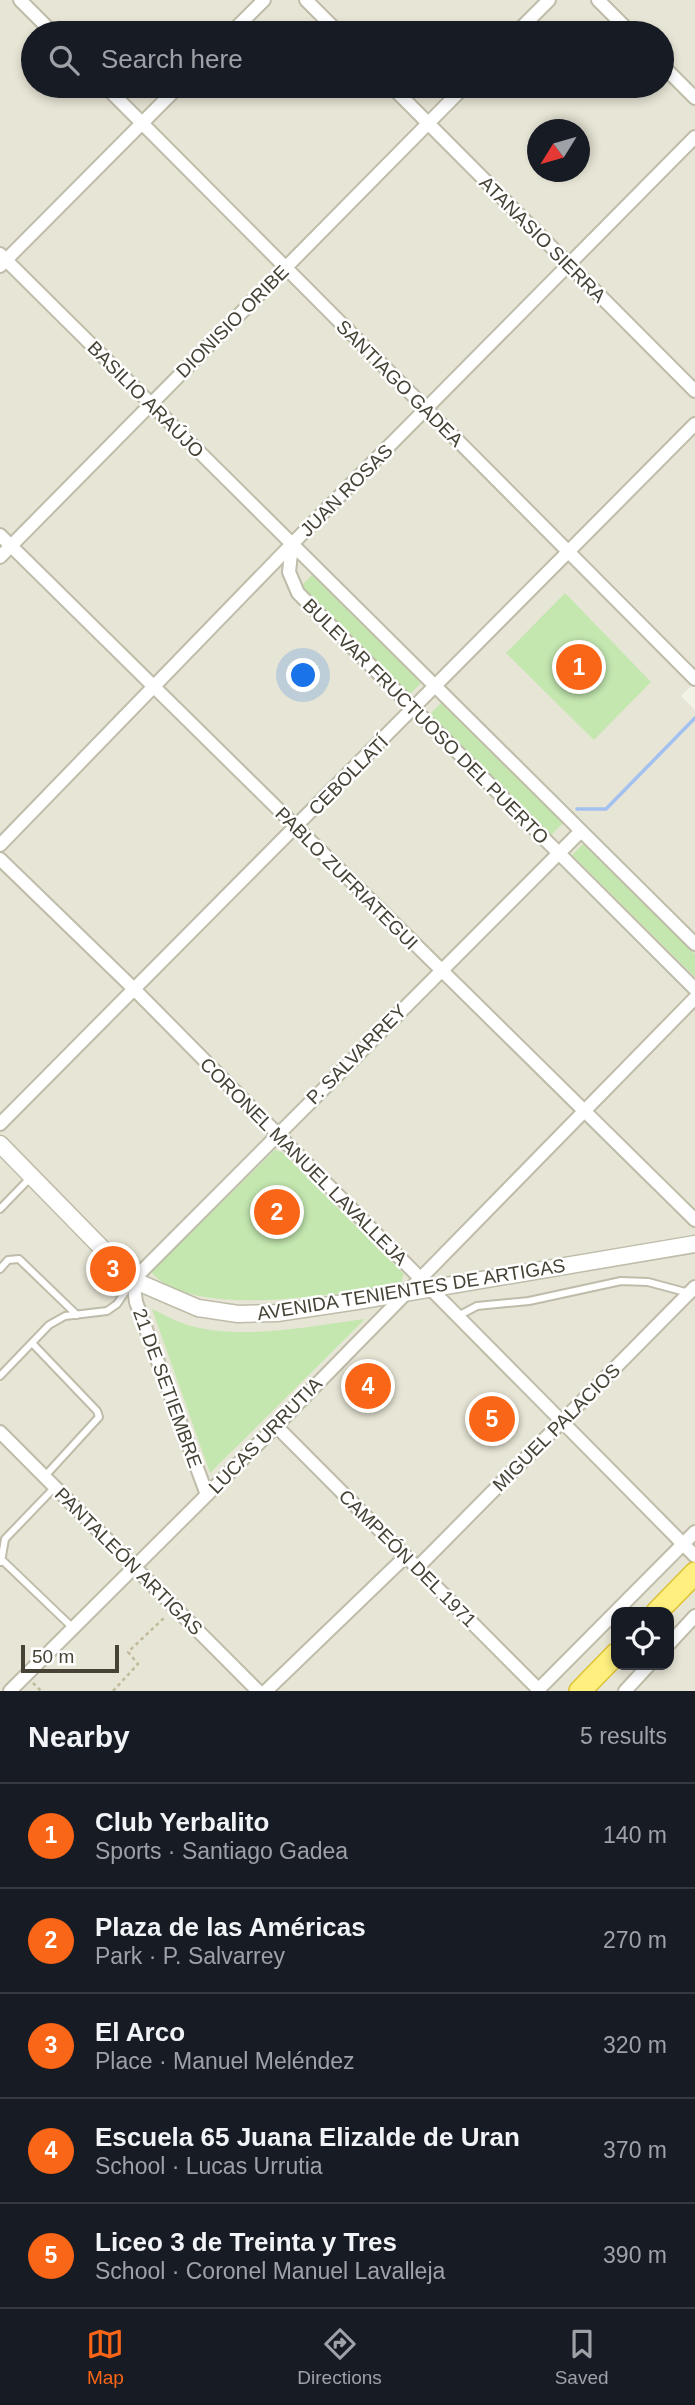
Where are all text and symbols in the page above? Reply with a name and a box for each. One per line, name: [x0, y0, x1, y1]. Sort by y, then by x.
search box: [21, 21, 674, 98]
icon: search: [45, 41, 83, 79]
text: Search here: [101, 44, 243, 74]
north arrow: [527, 119, 590, 182]
street label: ATANASIO SIERRA: [475, 172, 610, 307]
street label: DIONISIO ORIBE: [172, 261, 293, 382]
street label: SANTIAGO GADEA: [332, 316, 467, 451]
street label: BASILIO ARAÚJO: [83, 337, 208, 462]
street label: JUAN ROSAS: [296, 440, 397, 541]
street label: BULEVAR FRUCTUOSO DEL PUERTO: [299, 594, 553, 848]
pin: 1: [556, 641, 602, 693]
your location: [286, 658, 320, 692]
street label: CEBOLLATÍ: [304, 731, 393, 819]
street label: PABLO ZUFRIATEGUI: [271, 803, 422, 954]
street label: P. SALVARREY: [302, 1000, 411, 1108]
street label: CORONEL MANUEL LAVALLEJA: [196, 1054, 412, 1269]
pin: 2: [254, 1186, 300, 1238]
pin: 3: [90, 1243, 136, 1295]
street label: AVENIDA TENIENTES DE ARTIGAS: [256, 1255, 567, 1324]
street label: 21 DE SETIEMBRE: [129, 1306, 206, 1471]
street label: MIGUEL PALACIOS: [488, 1359, 624, 1495]
pin: 4: [345, 1360, 391, 1412]
street label: LUCAS URRUTIA: [205, 1373, 326, 1498]
pin: 5: [469, 1393, 515, 1445]
street label: PANTALEÓN ARTIGAS: [51, 1483, 207, 1639]
street label: CAMPEÓN DEL 1971: [335, 1485, 481, 1631]
map controls: [611, 1607, 674, 1670]
button: locate: [611, 1607, 674, 1670]
scale bar: [21, 1642, 119, 1674]
text: 50 m: [32, 1646, 74, 1667]
text: Nearby: [28, 1720, 130, 1753]
text: 5 results: [580, 1723, 667, 1749]
text: Club Yerbalito: [95, 1807, 269, 1837]
text: 1: [45, 1822, 57, 1848]
text: 140 m: [603, 1822, 667, 1848]
text: Sports · Santiago Gadea: [95, 1838, 348, 1864]
text: Plaza de las Américas: [95, 1912, 366, 1942]
text: 2: [45, 1927, 57, 1953]
text: 270 m: [603, 1927, 667, 1953]
text: Park · P. Salvarrey: [95, 1943, 285, 1969]
text: El Arco: [95, 2017, 185, 2047]
text: 3: [45, 2032, 57, 2058]
text: 320 m: [603, 2032, 667, 2058]
text: Place · Manuel Meléndez: [95, 2048, 355, 2074]
text: Escuela 65 Juana Elizalde de Uran: [95, 2122, 520, 2152]
text: 4: [45, 2137, 57, 2163]
text: 370 m: [603, 2137, 667, 2163]
text: School · Lucas Urrutia: [95, 2153, 323, 2179]
text: Liceo 3 de Treinta y Tres: [95, 2227, 397, 2257]
text: 5: [45, 2242, 57, 2268]
text: 390 m: [603, 2242, 667, 2268]
text: School · Coronel Manuel Lavalleja: [95, 2258, 445, 2284]
tab: Map: [86, 2325, 124, 2389]
tab: Directions: [297, 2325, 382, 2389]
tab: Saved: [555, 2325, 609, 2389]

